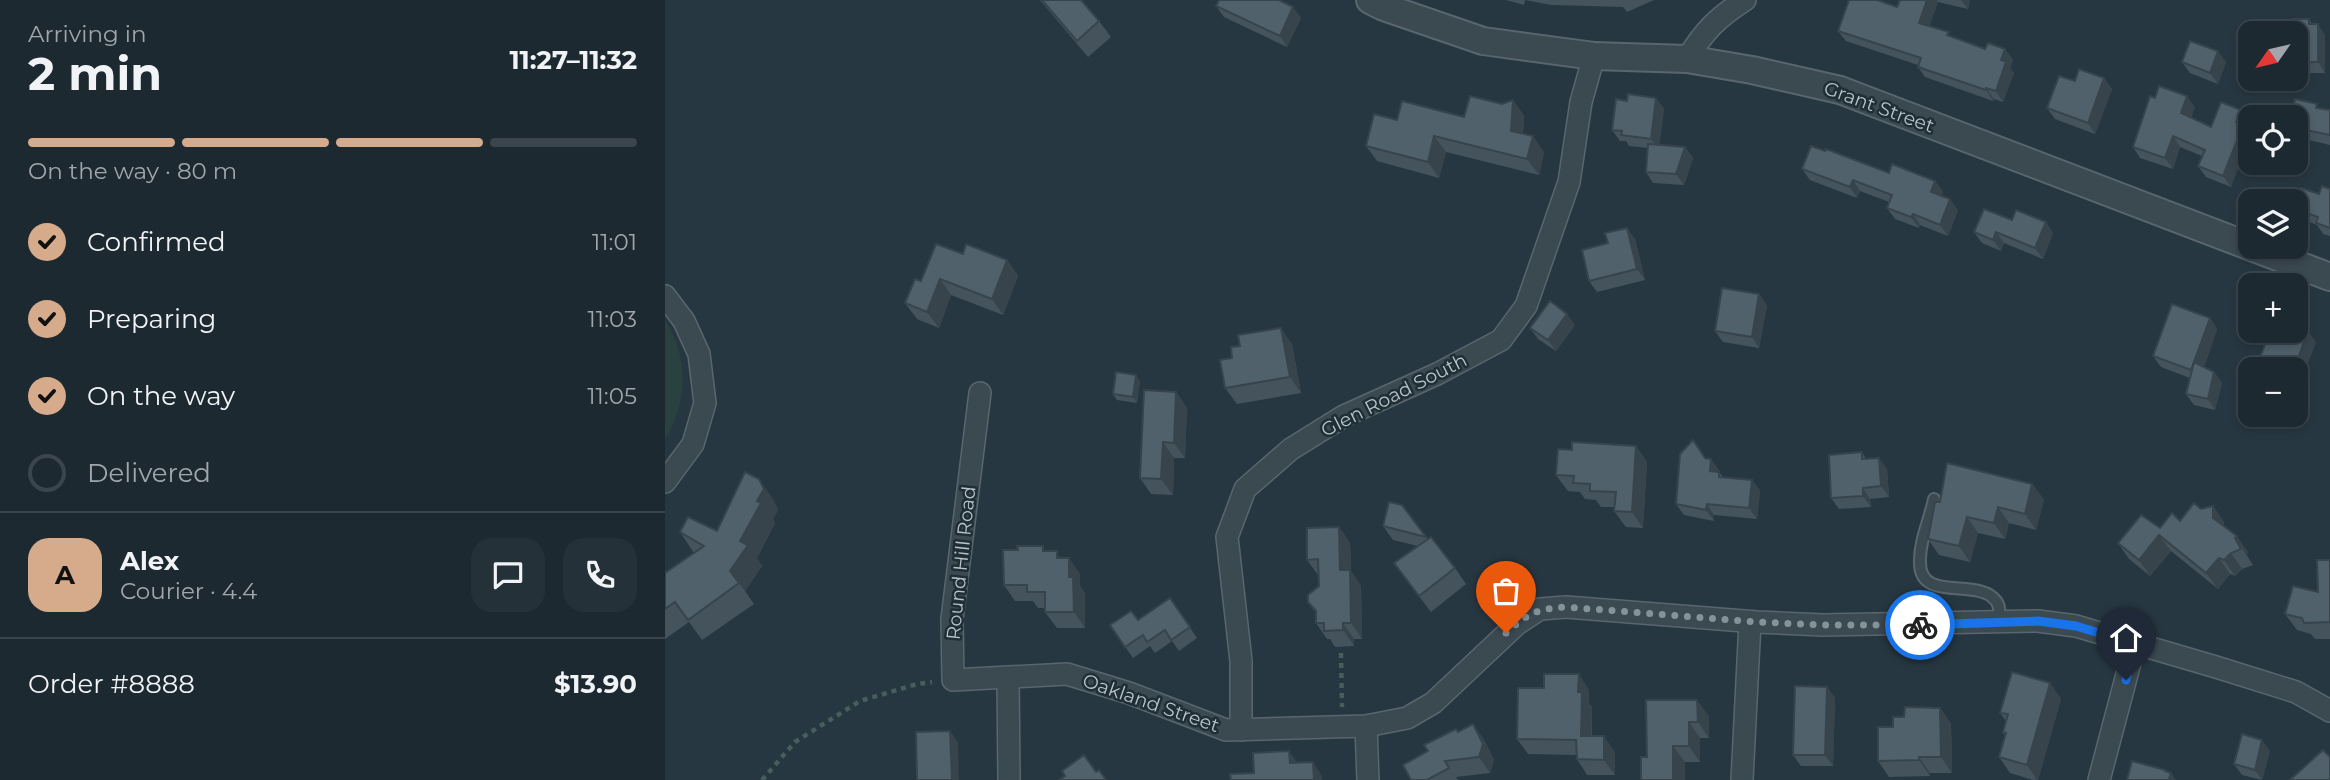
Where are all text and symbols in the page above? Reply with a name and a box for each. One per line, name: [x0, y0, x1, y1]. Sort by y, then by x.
text: Arriving in: [28, 20, 147, 48]
north arrow: [2238, 21, 2308, 91]
map controls: [2238, 21, 2308, 427]
text: 11:27–11:32: [509, 44, 637, 76]
text: 2 min: [28, 45, 162, 102]
street label: Grant Street: [1821, 76, 1938, 138]
button: locate: [2238, 105, 2308, 175]
text: On the way · 80 m: [28, 157, 237, 185]
button: layers: [2238, 189, 2308, 259]
icon: check: [28, 223, 66, 261]
text: Confirmed: [87, 226, 226, 258]
text: 11:01: [592, 228, 637, 256]
button: +: [2238, 273, 2308, 343]
icon: check: [28, 300, 66, 338]
text: Preparing: [87, 303, 216, 335]
text: 11:03: [588, 305, 637, 333]
street label: Glen Road South: [1317, 348, 1471, 442]
button: −: [2238, 357, 2308, 427]
icon: check: [28, 377, 66, 415]
text: On the way: [87, 380, 235, 412]
text: 11:05: [587, 382, 637, 410]
text: Delivered: [87, 457, 211, 489]
street label: Round Hill Road: [941, 485, 981, 641]
button: chat: [471, 538, 545, 612]
button: phone: [563, 538, 637, 612]
text: Alex: [120, 545, 179, 577]
text: A: [55, 559, 75, 591]
pin: [1476, 561, 1536, 633]
icon: bag: [1487, 572, 1525, 610]
text: Courier · 4.4: [120, 577, 257, 605]
courier: [1885, 590, 1955, 660]
icon: bike: [1901, 606, 1939, 644]
pin: [2096, 608, 2156, 680]
icon: home: [2107, 619, 2145, 657]
text: Order #8888: [28, 668, 195, 700]
text: $13.90: [554, 668, 637, 700]
street label: Oakland Street: [1080, 669, 1223, 737]

